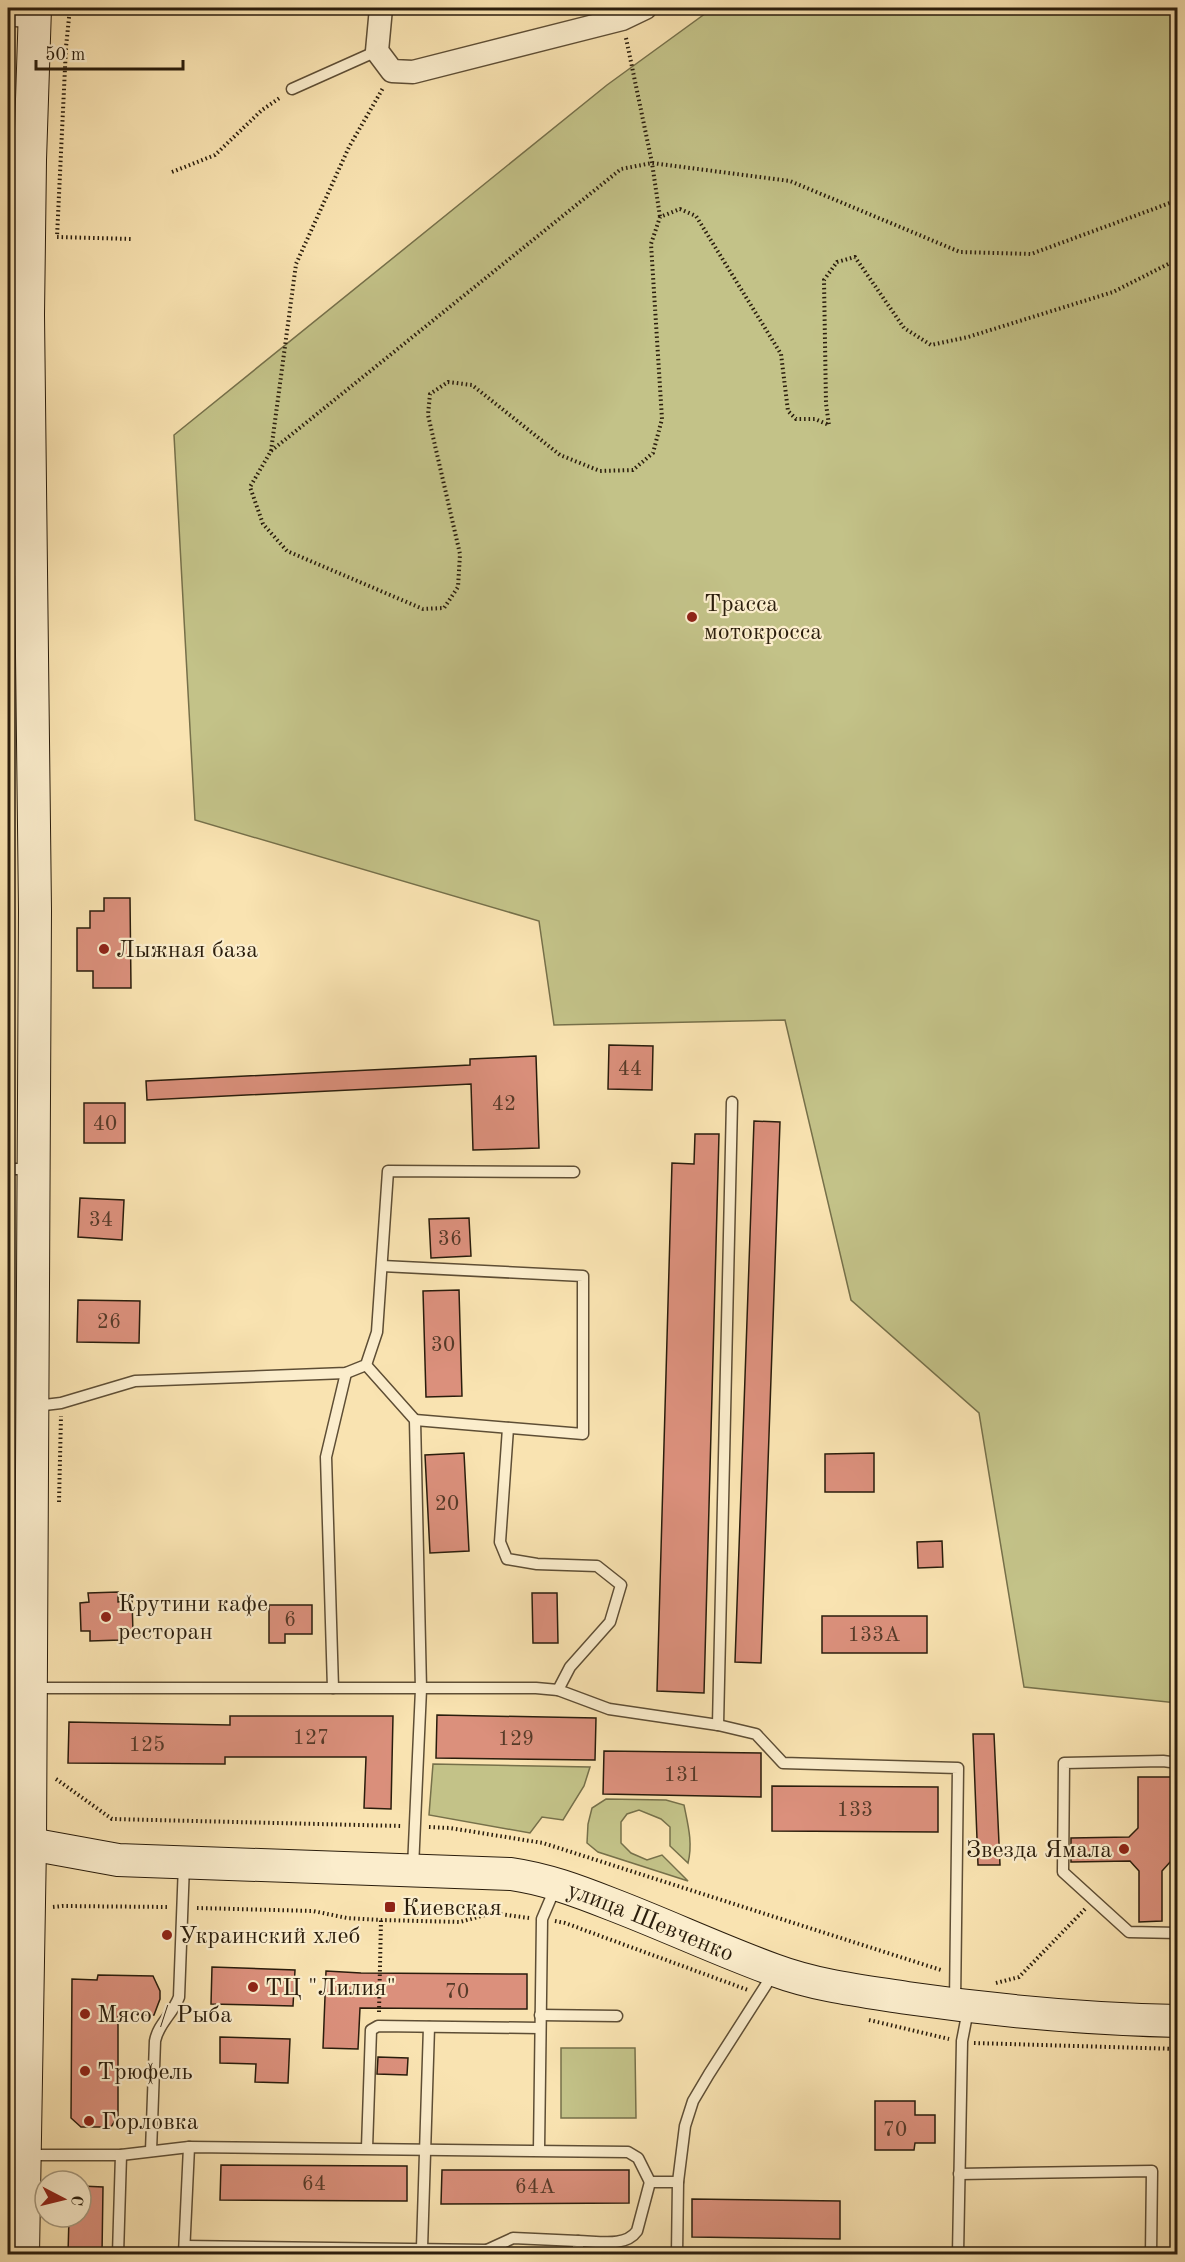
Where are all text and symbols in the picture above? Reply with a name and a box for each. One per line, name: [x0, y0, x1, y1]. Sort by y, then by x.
scale bar: [36, 33, 183, 71]
text: 50 m: [45, 46, 85, 64]
place label: Трасса мотокросса: [704, 593, 822, 645]
marker: Трасса мотокросса: [685, 610, 699, 624]
place label: Лыжная база: [116, 939, 258, 963]
marker: Лыжная база: [97, 942, 111, 956]
house number: 44: [618, 1059, 642, 1080]
house number: 42: [492, 1094, 516, 1115]
house number: 40: [93, 1114, 117, 1135]
house number: 34: [89, 1210, 113, 1231]
house number: 36: [438, 1229, 462, 1250]
house number: 26: [97, 1312, 121, 1333]
house number: 30: [431, 1335, 455, 1356]
house number: 20: [435, 1494, 459, 1515]
place label: Крутини кафе ресторан: [118, 1593, 268, 1645]
marker: Крутини кафе ресторан: [99, 1610, 113, 1624]
house number: 6: [284, 1610, 296, 1631]
house number: 133А: [848, 1625, 900, 1646]
house number: 127: [293, 1728, 329, 1749]
house number: 129: [498, 1729, 534, 1750]
house number: 125: [129, 1735, 165, 1756]
house number: 131: [664, 1765, 700, 1786]
house number: 133: [837, 1800, 873, 1821]
place label: Звезда Ямала: [966, 1839, 1112, 1863]
marker: Звезда Ямала: [1117, 1842, 1131, 1856]
street label: улица Шевченко: [564, 1879, 737, 1967]
place label: Киевская: [402, 1897, 502, 1921]
marker: Киевская: [383, 1900, 397, 1914]
place label: Украинский хлеб: [179, 1925, 360, 1949]
marker: Украинский хлеб: [160, 1928, 174, 1942]
place label: ТЦ "Лилия": [265, 1977, 396, 2001]
marker: ТЦ "Лилия": [246, 1980, 260, 1994]
house number: 70: [445, 1982, 469, 2003]
place label: Мясо / Рыба: [97, 2004, 232, 2028]
marker: Мясо / Рыба: [78, 2007, 92, 2021]
place label: Трюфель: [97, 2061, 193, 2085]
marker: Трюфель: [78, 2064, 92, 2078]
place label: Горловка: [101, 2111, 199, 2135]
marker: Горловка: [82, 2114, 96, 2128]
house number: 70: [883, 2120, 907, 2141]
north arrow: [33, 2169, 93, 2229]
house number: 64: [302, 2174, 326, 2195]
house number: 64А: [515, 2177, 555, 2198]
text: С: [67, 2194, 84, 2207]

